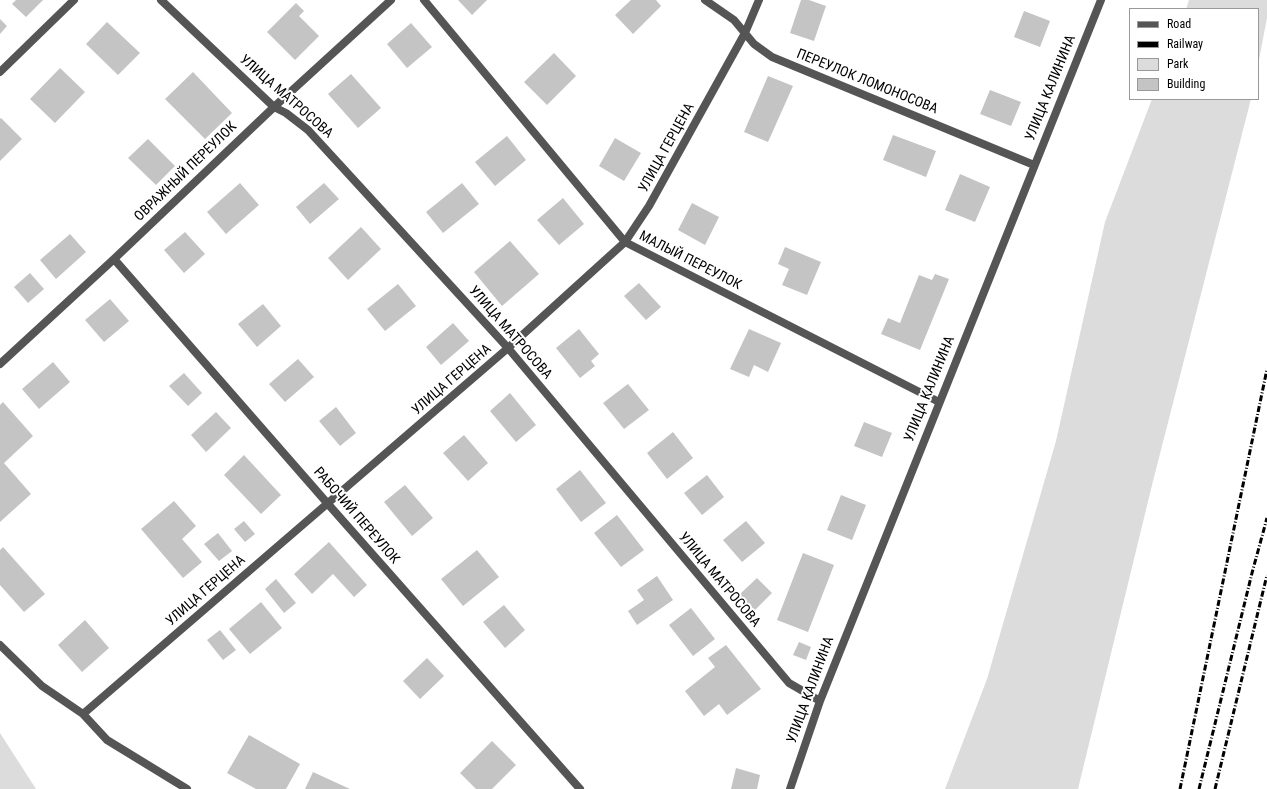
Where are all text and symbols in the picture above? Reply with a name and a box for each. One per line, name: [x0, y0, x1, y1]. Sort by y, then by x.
legend: [1129, 8, 1259, 100]
text: Road: [1167, 17, 1191, 31]
street label: УЛИЦА КАЛИНИНА: [1022, 33, 1080, 143]
text: Railway: [1167, 37, 1203, 51]
street label: ПЕРЕУЛОК ЛОМОНОСОВА: [794, 46, 940, 118]
street label: УЛИЦА МАТРОСОВА: [236, 52, 336, 142]
text: Park: [1167, 57, 1188, 71]
text: Building: [1167, 77, 1205, 91]
street label: УЛИЦА ГЕРЦЕНА: [636, 101, 698, 195]
street label: ОВРАЖНЫЙ ПЕРЕУЛОК: [131, 119, 241, 225]
street label: МАЛЫЙ ПЕРЕУЛОК: [636, 228, 744, 294]
street label: УЛИЦА МАТРОСОВА: [465, 283, 555, 383]
street label: УЛИЦА КАЛИНИНА: [901, 334, 959, 444]
street label: УЛИЦА ГЕРЦЕНА: [409, 341, 495, 419]
street label: РАБОЧИЙ ПЕРЕУЛОК: [309, 464, 403, 568]
street label: УЛИЦА МАТРОСОВА: [675, 529, 763, 631]
street label: УЛИЦА ГЕРЦЕНА: [163, 552, 249, 630]
street label: УЛИЦА КАЛИНИНА: [784, 634, 838, 746]

